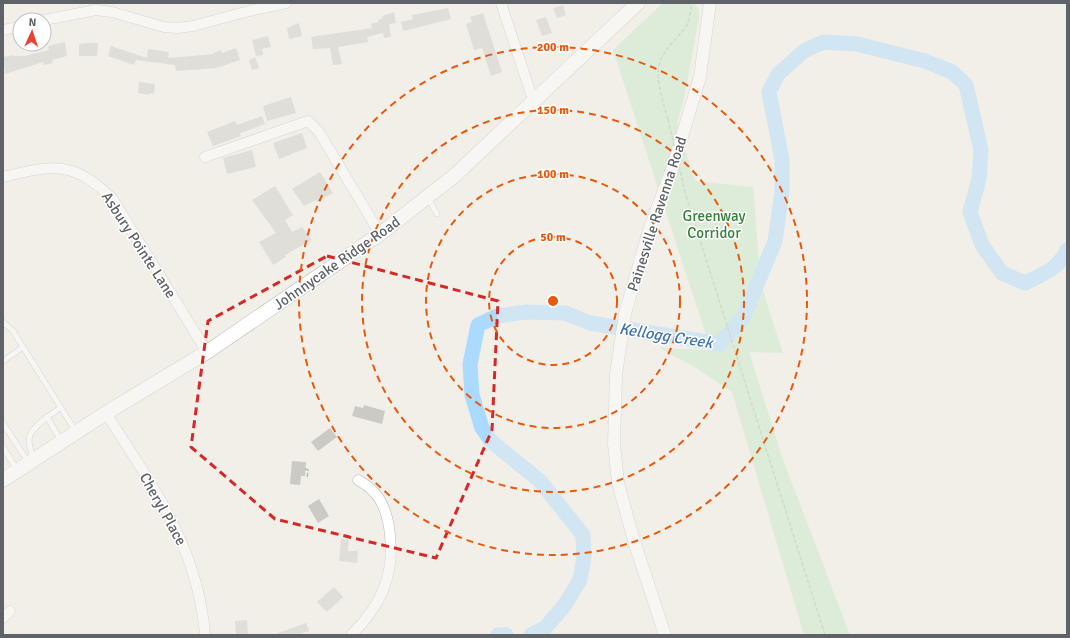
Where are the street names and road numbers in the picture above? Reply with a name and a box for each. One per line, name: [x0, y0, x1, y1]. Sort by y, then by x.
street label: Painesville Ravenna Road: [623, 134, 691, 294]
street label: Asbury Pointe Lane: [98, 188, 180, 302]
street label: Johnnycake Ridge Road: [270, 213, 404, 313]
street label: Cheryl Place: [136, 470, 190, 548]

